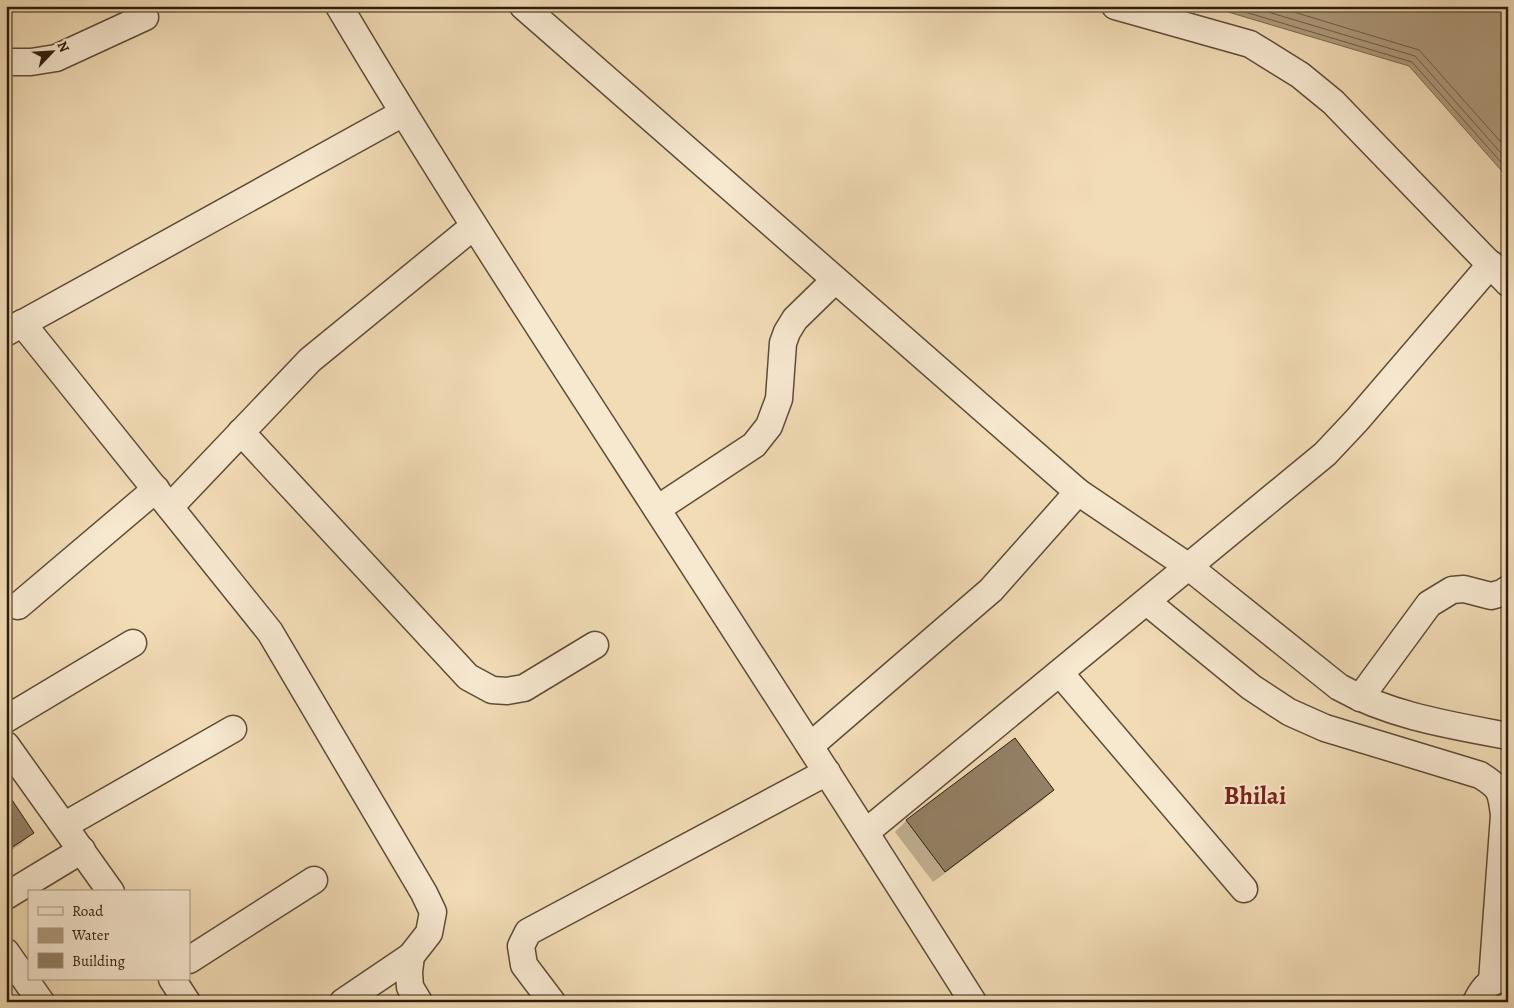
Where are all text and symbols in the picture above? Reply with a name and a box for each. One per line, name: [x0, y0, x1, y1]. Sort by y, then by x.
north arrow: [28, 28, 78, 78]
text: N: [53, 38, 74, 55]
district label: Bhilai: [1224, 779, 1286, 813]
legend: [28, 890, 190, 980]
text: Road: [72, 901, 104, 921]
text: Water: [71, 925, 109, 945]
text: Building: [72, 951, 125, 971]

